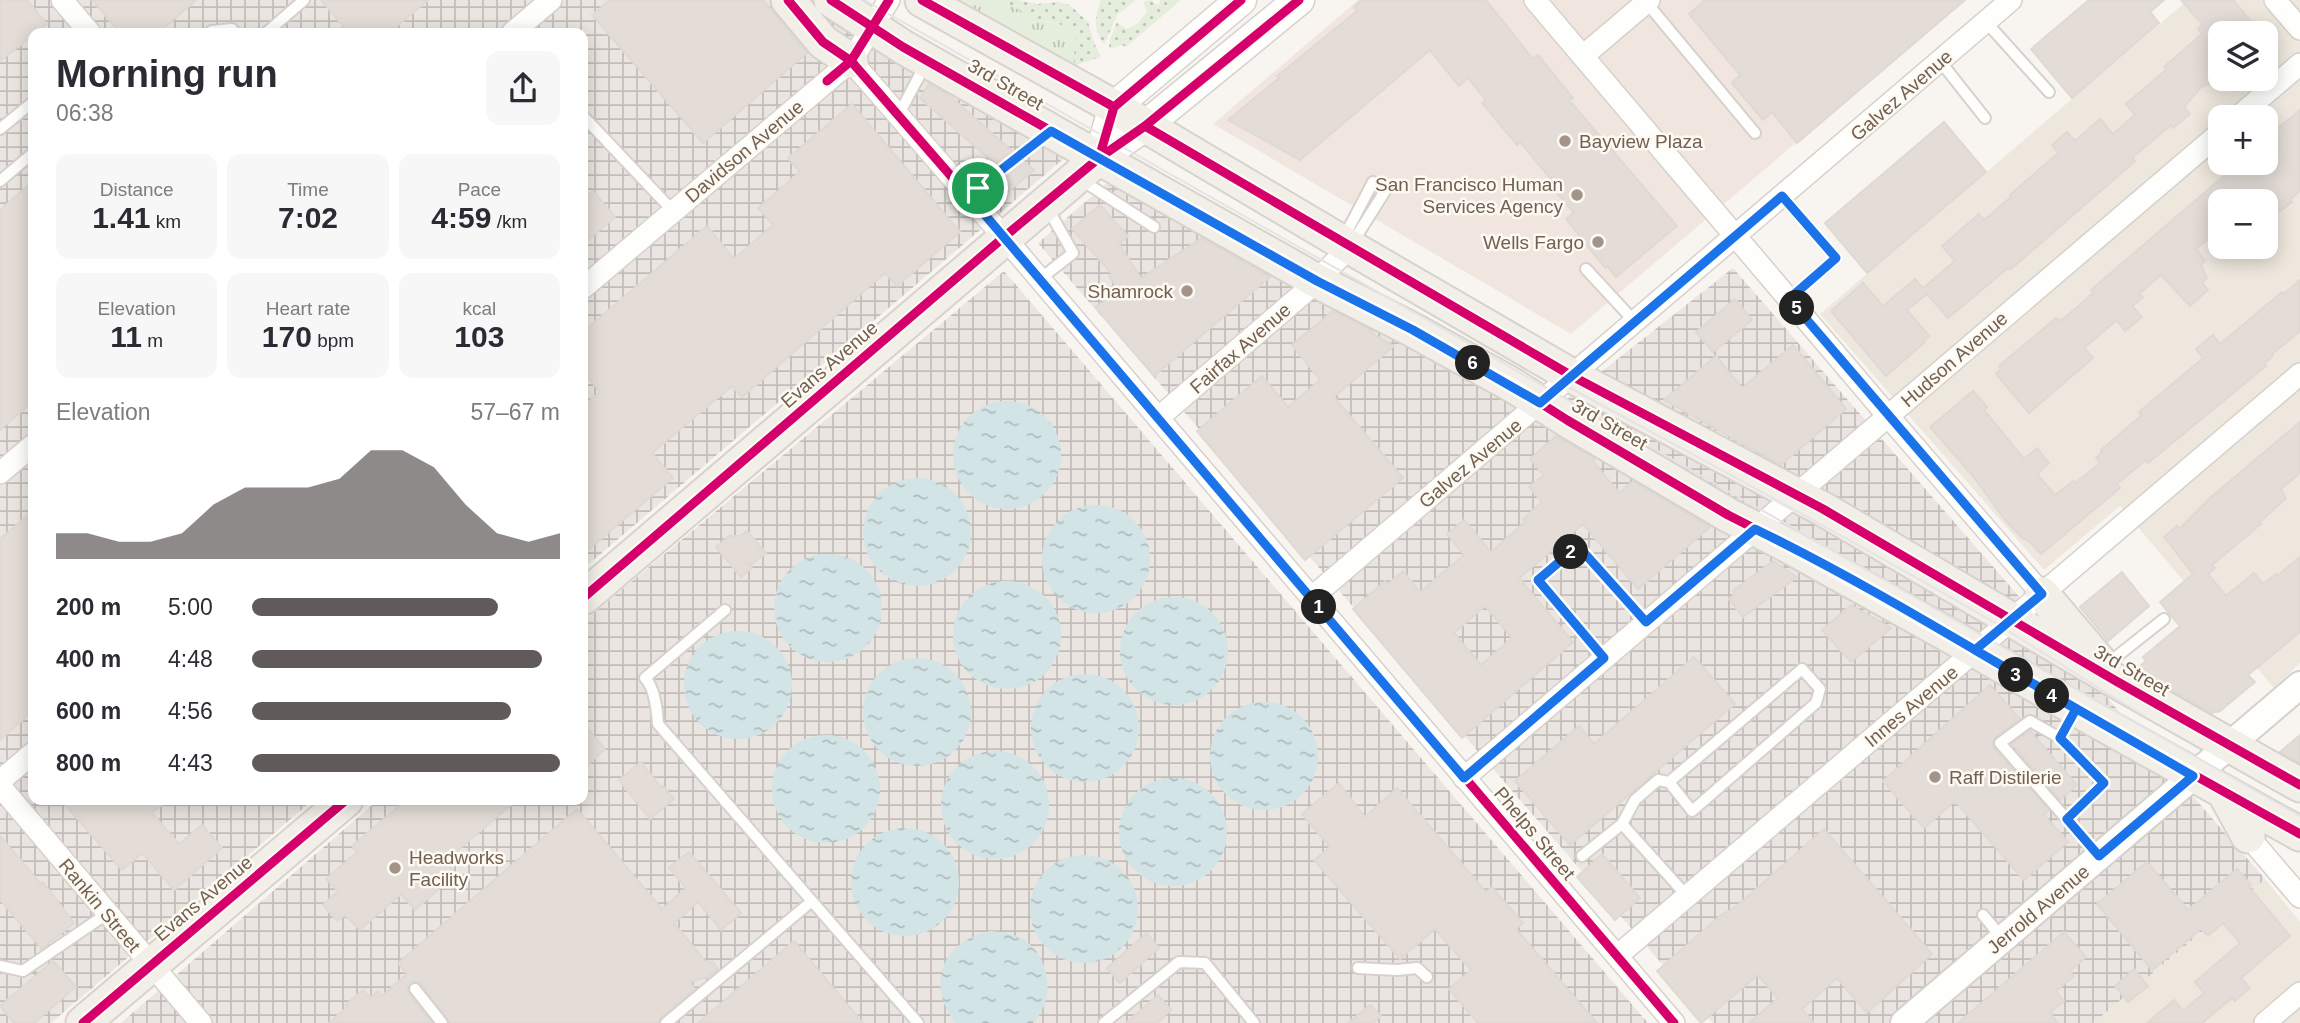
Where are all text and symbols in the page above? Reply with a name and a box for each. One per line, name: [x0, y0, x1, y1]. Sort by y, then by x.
map controls: [2208, 21, 2278, 259]
button: layers: [2208, 21, 2278, 91]
street label: Galvez Avenue: [1846, 46, 1956, 145]
button: share: [486, 51, 560, 125]
text: Morning run: [56, 53, 278, 95]
street label: 3rd Street: [964, 54, 1048, 115]
street label: Davidson Avenue: [681, 96, 808, 207]
text: 06:38: [56, 100, 114, 126]
button: +: [2208, 105, 2278, 175]
place label: Bayview Plaza: [1579, 131, 1703, 152]
marker: Bayview Plaza: [1557, 133, 1573, 149]
pin: [948, 158, 1008, 218]
icon: arrive: [959, 169, 997, 207]
place label: San Francisco Human Services Agency: [1375, 174, 1563, 217]
text: Distance: [100, 179, 174, 200]
text: Time: [287, 179, 329, 200]
text: Pace: [458, 179, 501, 200]
marker: San Francisco Human Services Agency: [1569, 187, 1585, 203]
button: −: [2208, 189, 2278, 259]
text: 1.41: [92, 201, 151, 234]
text: 7:02: [278, 201, 338, 234]
text: 4:59: [431, 201, 491, 234]
text: km: [151, 211, 181, 232]
text: /km: [491, 211, 527, 232]
place label: Wells Fargo: [1483, 232, 1584, 253]
marker: Wells Fargo: [1590, 234, 1606, 250]
place label: Shamrock: [1087, 281, 1173, 302]
marker: Shamrock: [1179, 283, 1195, 299]
pin: 5: [1780, 290, 1814, 326]
text: 5: [1791, 297, 1802, 318]
text: Elevation: [98, 298, 176, 319]
text: Heart rate: [266, 298, 350, 319]
text: kcal: [462, 298, 496, 319]
street label: Fairfax Avenue: [1186, 299, 1295, 398]
street label: Hudson Avenue: [1897, 308, 2012, 411]
street label: Evans Avenue: [777, 317, 882, 412]
text: 11: [110, 320, 142, 353]
text: 170: [262, 320, 312, 353]
text: 103: [454, 320, 504, 353]
text: m: [142, 330, 163, 351]
text: bpm: [312, 330, 354, 351]
pin: 6: [1456, 346, 1490, 380]
text: 6: [1467, 352, 1478, 373]
street label: 3rd Street: [1568, 394, 1652, 455]
text: Elevation: [56, 399, 151, 425]
text: 57–67 m: [470, 399, 560, 425]
street label: Galvez Avenue: [1415, 414, 1526, 512]
pin: 2: [1554, 534, 1588, 570]
text: 2: [1565, 541, 1576, 562]
pin: 1: [1302, 590, 1336, 624]
text: 200 m: [56, 594, 121, 620]
text: 5:00: [168, 594, 213, 620]
text: 1: [1313, 596, 1324, 617]
street label: 3rd Street: [2090, 640, 2174, 701]
text: 400 m: [56, 646, 121, 672]
text: 4:48: [168, 646, 213, 672]
pin: 3: [1998, 658, 2034, 692]
street label: Innes Avenue: [1861, 661, 1962, 751]
text: 3: [2010, 664, 2021, 685]
pin: 4: [2035, 678, 2070, 714]
text: 4: [2046, 685, 2057, 706]
text: 600 m: [56, 698, 121, 724]
text: 4:56: [168, 698, 213, 724]
text: 800 m: [56, 750, 121, 776]
text: 4:43: [168, 750, 213, 776]
place label: Raff Distilerie: [1949, 767, 2062, 788]
marker: Raff Distilerie: [1927, 769, 1943, 785]
street label: Phelps Street: [1490, 783, 1580, 884]
place label: Headworks Facility: [409, 847, 504, 890]
street label: Evans Avenue: [150, 851, 256, 945]
street label: Rankin Street: [55, 854, 145, 957]
marker: Headworks Facility: [387, 860, 403, 876]
street label: Jerrold Avenue: [1983, 861, 2093, 958]

